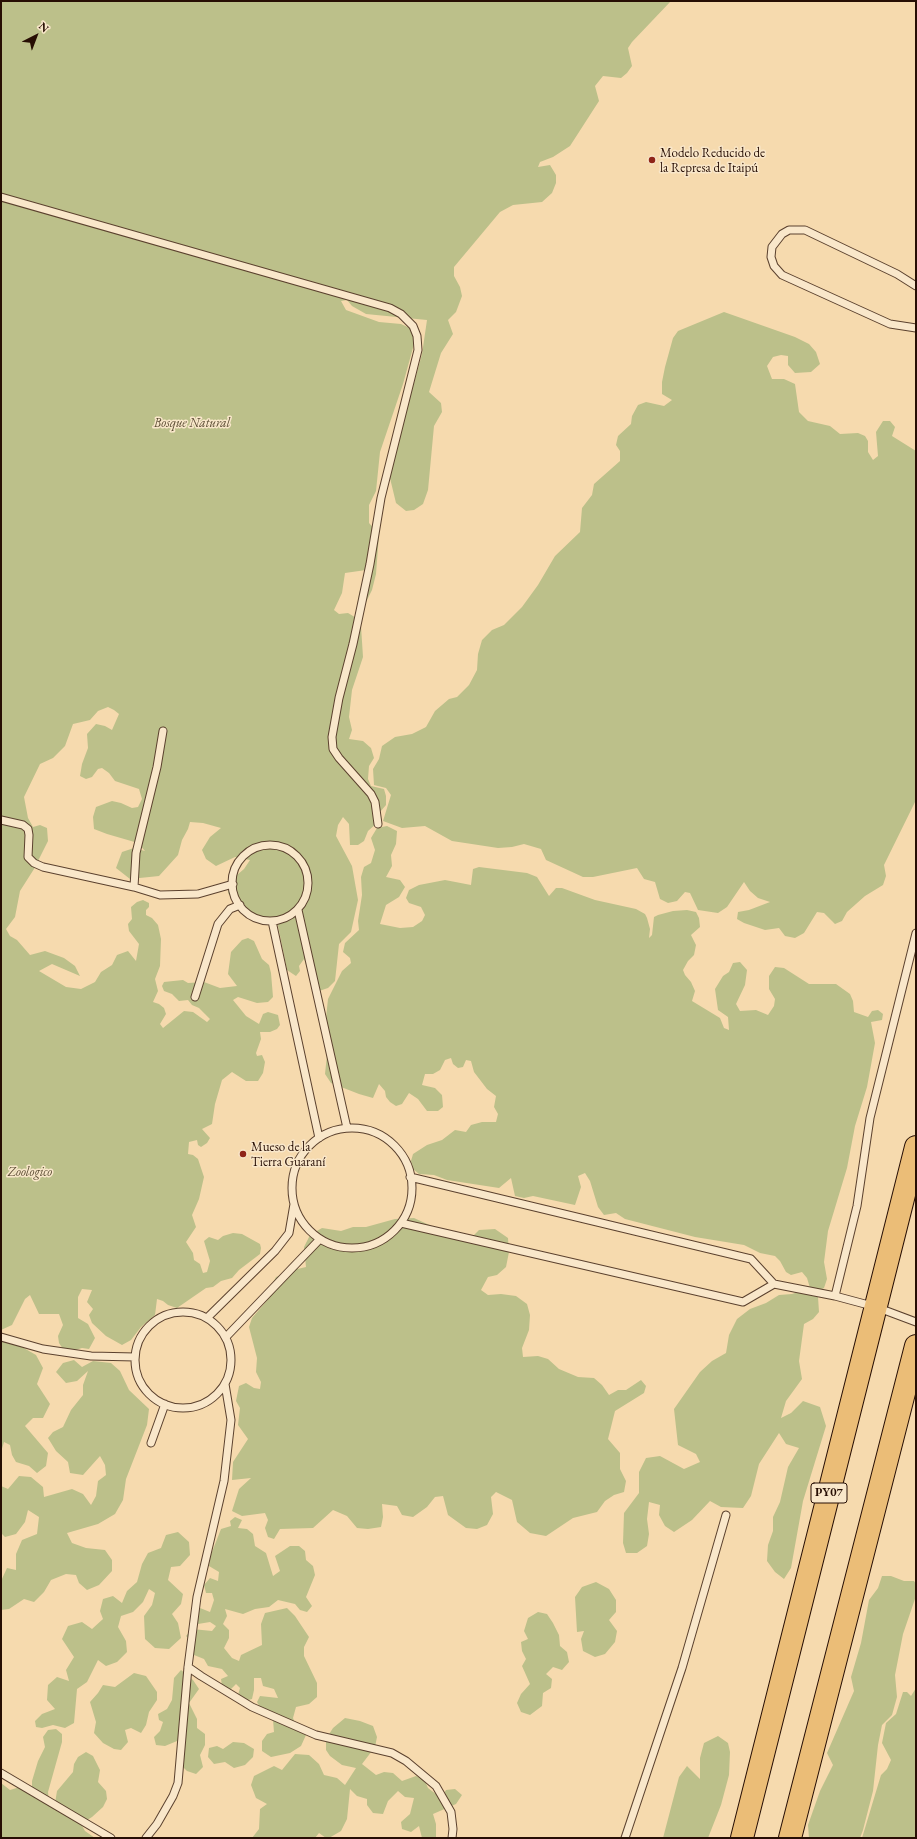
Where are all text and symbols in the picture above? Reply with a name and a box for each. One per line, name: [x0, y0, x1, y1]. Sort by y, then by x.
north arrow: [16, 16, 56, 56]
text: N: [36, 19, 52, 35]
place label: Modelo Reducido de la Represa de Itaipú: [660, 145, 765, 176]
marker: Modelo Reducido de la Represa de Itaipú: [647, 155, 657, 165]
park label: Bosque Natural: [154, 415, 230, 431]
place label: Mueso de la Tierra Guaraní: [251, 1139, 326, 1170]
marker: Mueso de la Tierra Guaraní: [238, 1149, 248, 1159]
park label: Zoologico: [8, 1164, 52, 1180]
road number: PY07: [811, 1483, 847, 1503]

